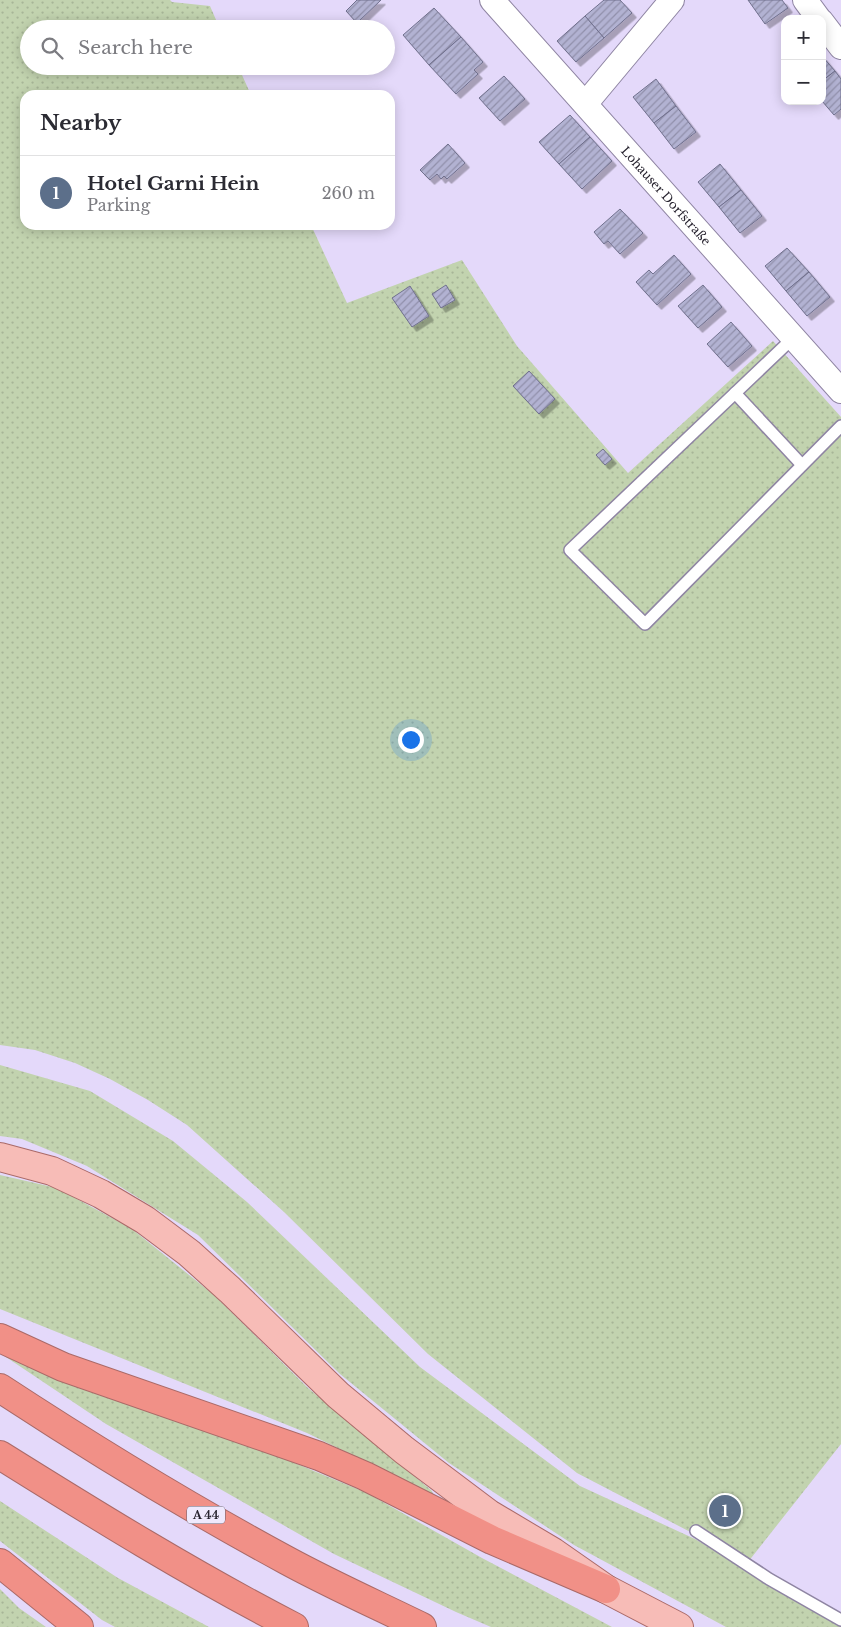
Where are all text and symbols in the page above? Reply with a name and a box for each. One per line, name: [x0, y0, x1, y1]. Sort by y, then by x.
map controls: [781, 15, 826, 105]
button: +: [781, 15, 826, 60]
search box: [20, 20, 395, 75]
icon: search: [38, 34, 66, 62]
text: Search here: [78, 36, 193, 59]
button: −: [781, 60, 826, 105]
text: Nearby: [40, 110, 121, 136]
street label: Lohauser Dorfstraße: [618, 143, 715, 248]
text: Hotel Garni Hein: [87, 172, 259, 195]
text: 1: [53, 183, 59, 203]
text: 260 m: [322, 183, 375, 203]
text: Parking: [87, 195, 150, 215]
your location: [398, 727, 424, 753]
pin: 1: [709, 1492, 741, 1530]
road number: A 44: [187, 1506, 225, 1524]

